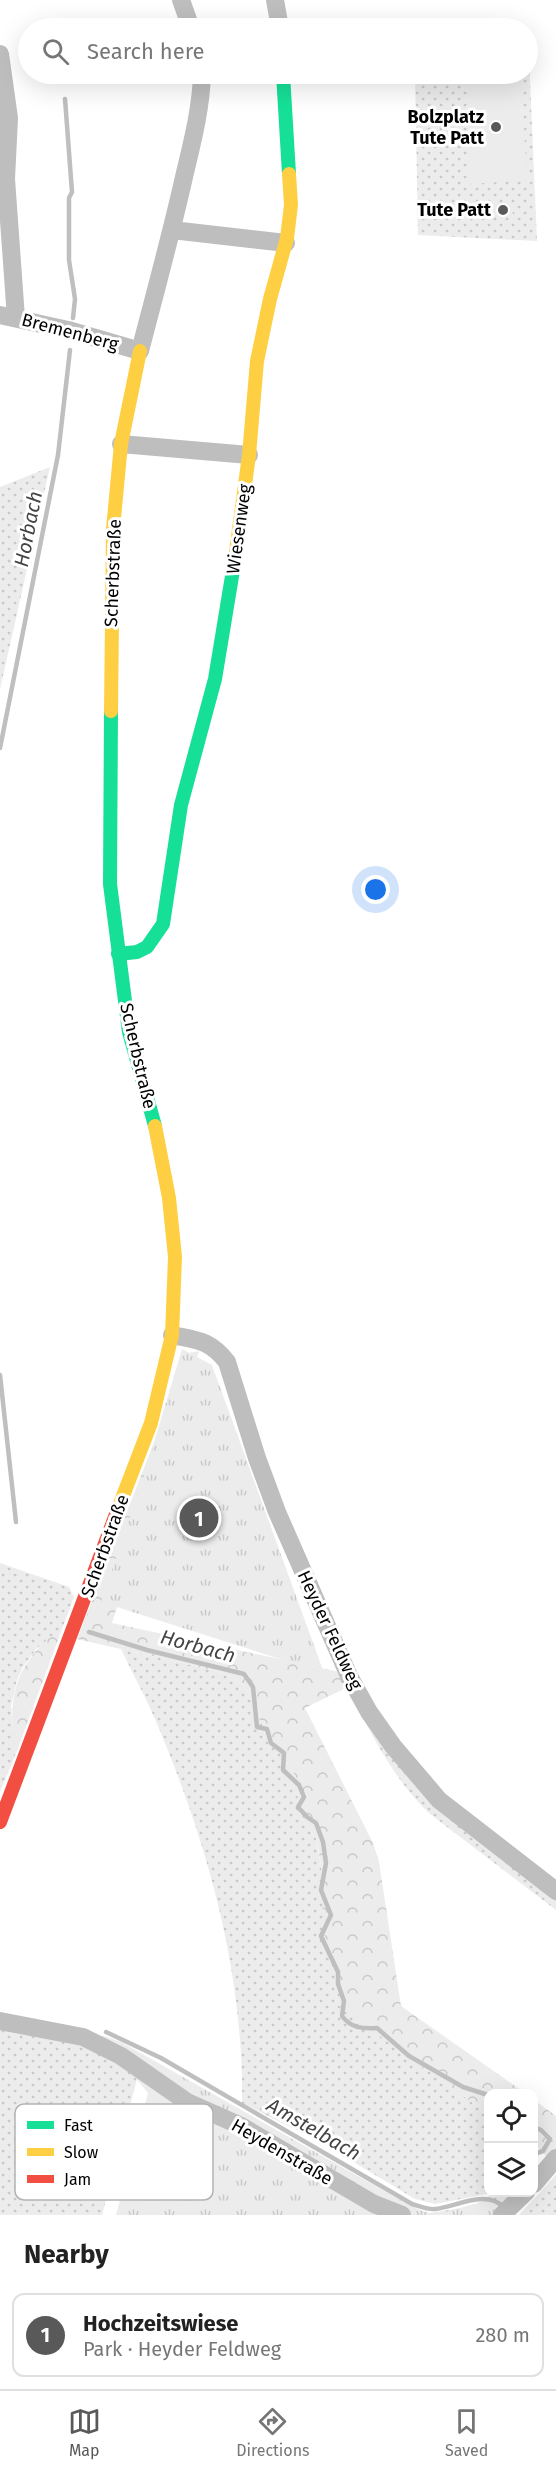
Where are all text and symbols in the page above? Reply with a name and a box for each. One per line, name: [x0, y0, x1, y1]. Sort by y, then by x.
search box: [18, 18, 538, 84]
icon: search: [39, 35, 72, 68]
text: Search here: [87, 38, 205, 65]
place label: Bolzplatz Tute Patt: [408, 106, 485, 149]
marker: Bolzplatz Tute Patt: [489, 120, 503, 134]
place label: Tute Patt: [417, 199, 492, 221]
marker: Tute Patt: [496, 203, 510, 217]
street label: Bremenberg: [19, 308, 122, 356]
street label: Wiesenweg: [222, 482, 256, 575]
water label: Horbach: [9, 489, 47, 569]
street label: Scherbstraße: [100, 519, 126, 627]
your location: [361, 875, 390, 904]
street label: Scherbstraße: [115, 1001, 161, 1111]
street label: Scherbstraße: [76, 1492, 134, 1600]
pin: 1: [180, 1496, 218, 1540]
street label: Heyder Feldweg: [293, 1567, 368, 1694]
water label: Horbach: [158, 1624, 238, 1668]
map controls: [484, 2089, 538, 2197]
button: locate: [484, 2089, 538, 2143]
water label: Amstelbach: [262, 2092, 365, 2165]
legend: [15, 2104, 213, 2200]
street label: Heydenstraße: [227, 2114, 337, 2190]
text: Fast: [64, 2116, 93, 2135]
text: Slow: [64, 2143, 99, 2162]
button: layers: [484, 2143, 538, 2197]
text: Jam: [64, 2170, 91, 2189]
text: Nearby: [24, 2239, 109, 2270]
text: Hochzeitswiese: [83, 2310, 239, 2337]
text: 1: [41, 2323, 50, 2347]
text: 280 m: [475, 2323, 530, 2347]
text: Park · Heyder Feldweg: [83, 2337, 281, 2361]
tab: Map: [68, 2405, 101, 2460]
tab: Directions: [236, 2405, 310, 2460]
tab: Saved: [445, 2405, 488, 2460]

